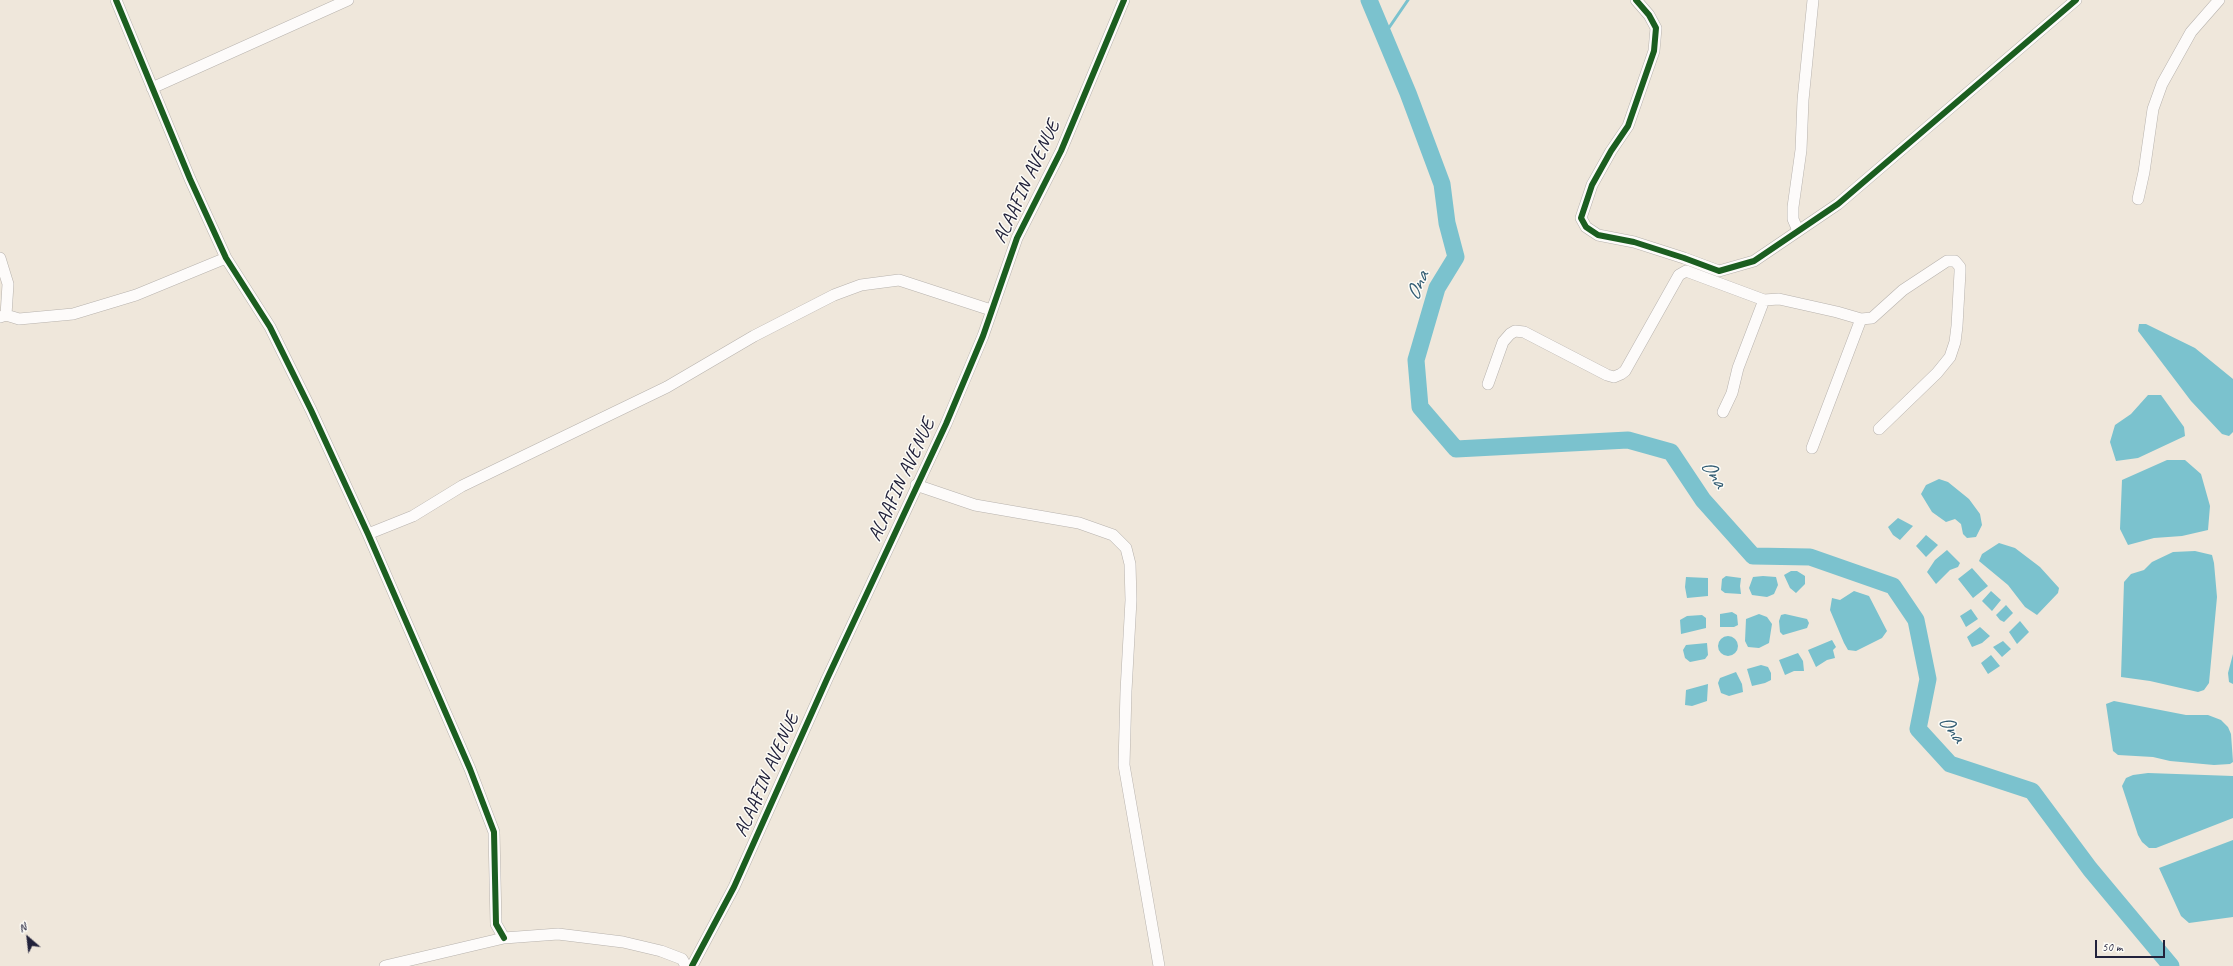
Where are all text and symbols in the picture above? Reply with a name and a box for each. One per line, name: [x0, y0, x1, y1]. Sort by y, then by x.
street label: ALAAFIN AVENUE: [988, 117, 1066, 247]
water label: Ona: [1401, 268, 1435, 304]
street label: ALAAFIN AVENUE: [863, 415, 941, 545]
water label: Ona: [1694, 455, 1732, 493]
street label: ALAAFIN AVENUE: [729, 710, 805, 840]
water label: Ona: [1932, 710, 1970, 748]
north arrow: [8, 918, 48, 958]
text: N: [16, 920, 29, 935]
scale bar: [2097, 932, 2167, 958]
text: 50 m: [2102, 939, 2122, 955]

